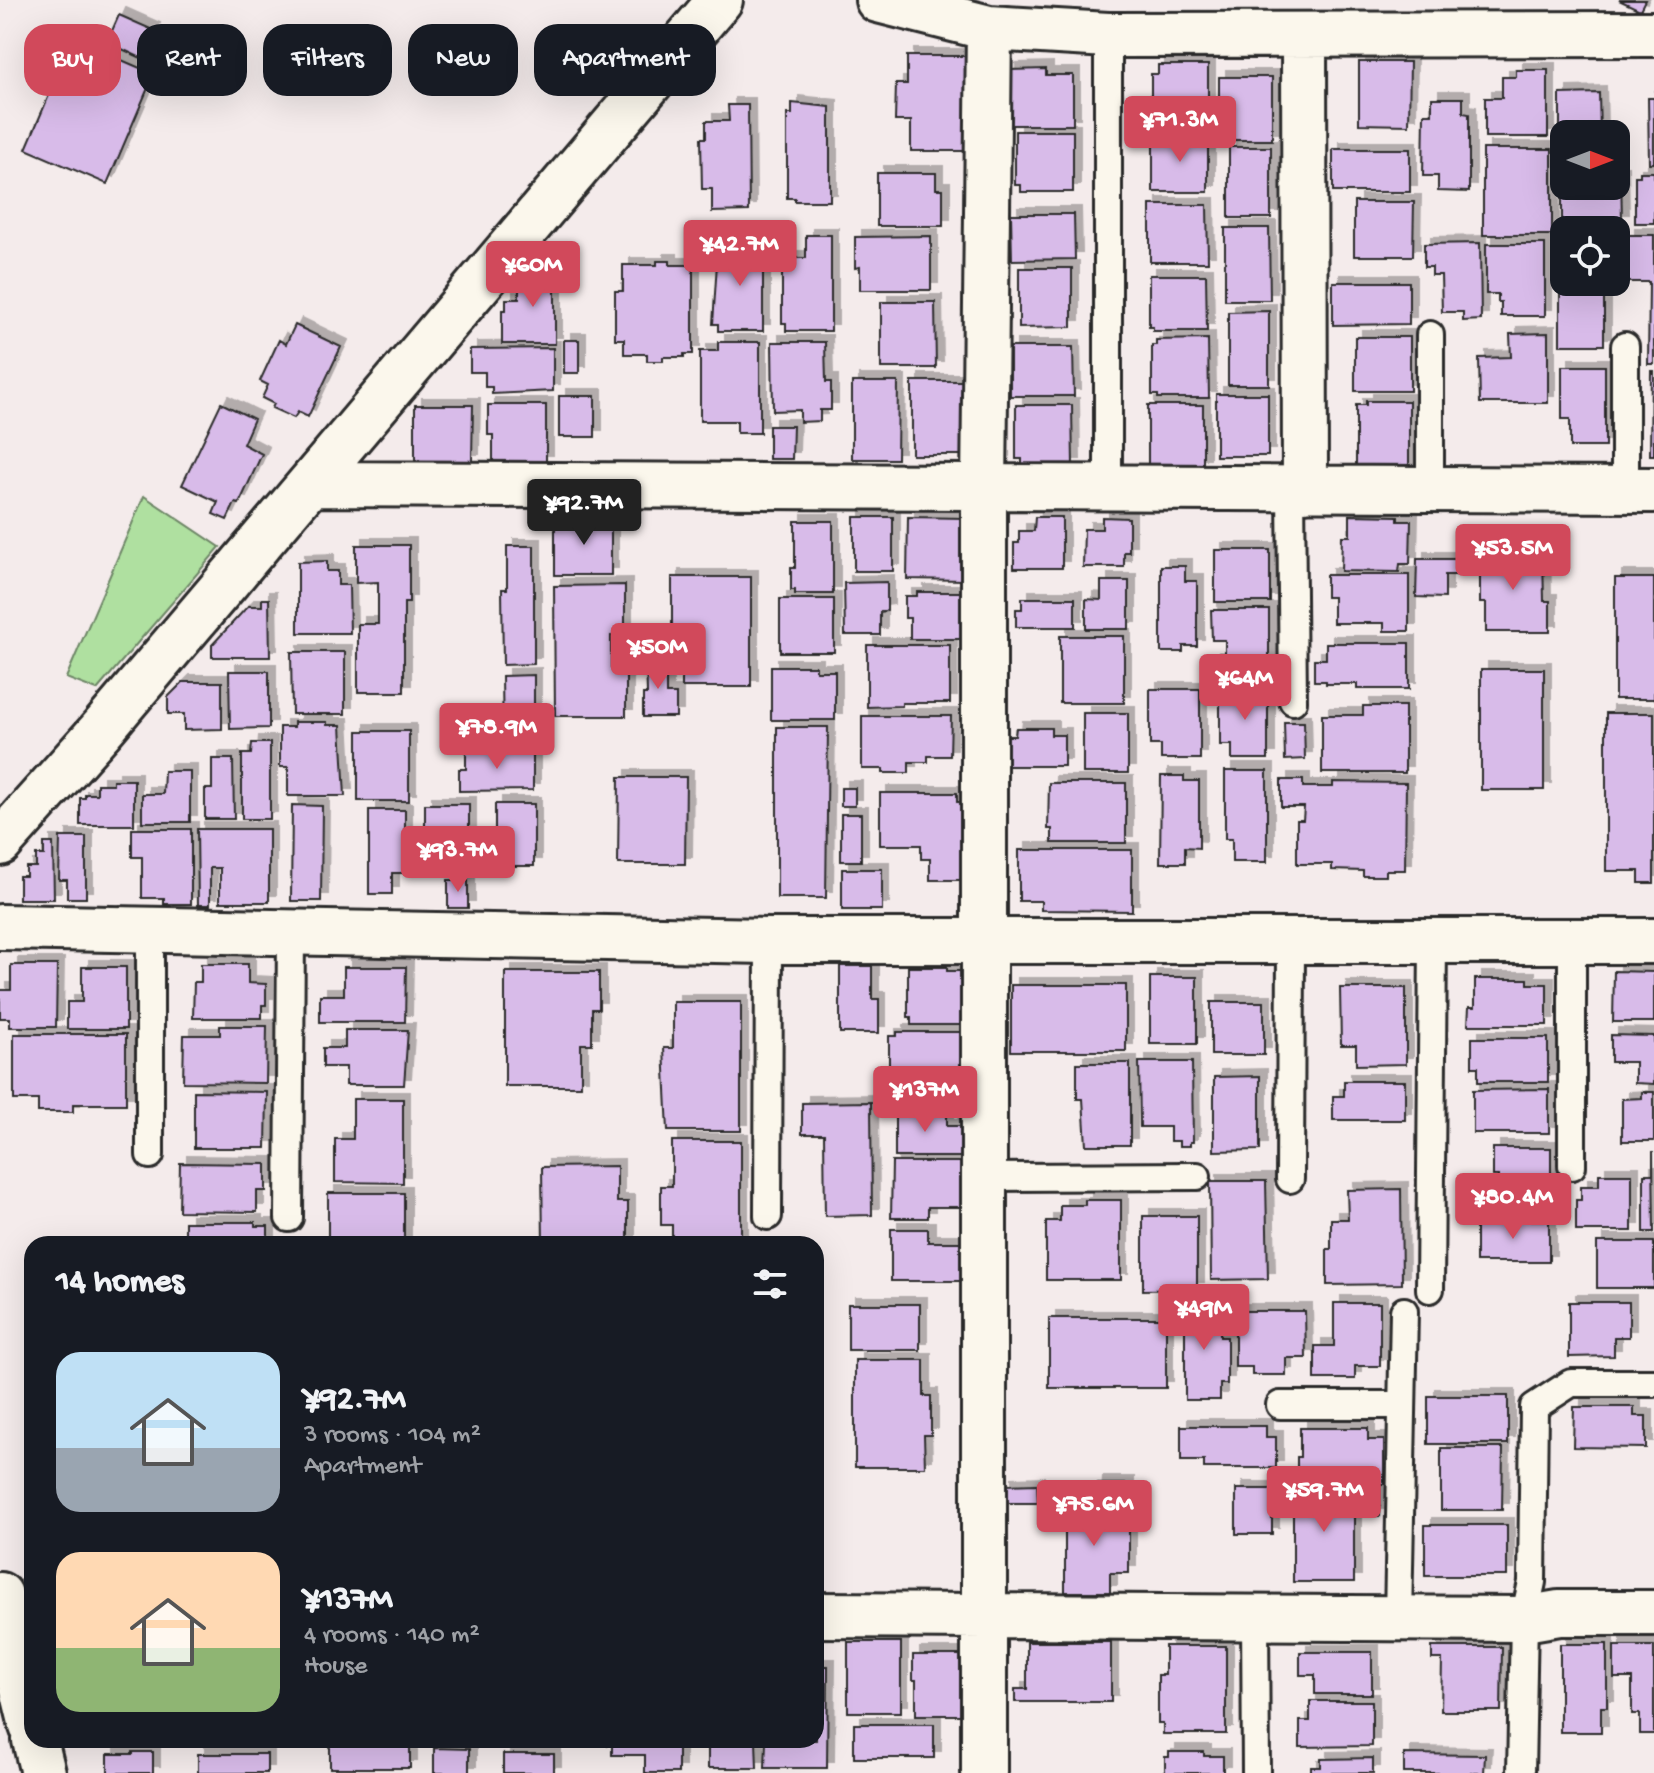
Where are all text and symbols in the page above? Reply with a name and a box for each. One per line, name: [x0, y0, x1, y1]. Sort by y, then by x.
chip: Buy: [24, 24, 121, 96]
chip: Rent: [137, 24, 247, 96]
chip: Filters: [263, 24, 392, 96]
chip: New: [408, 24, 518, 96]
chip: Apartment: [534, 24, 716, 96]
pin: ¥71.3M: [1115, 96, 1245, 164]
text: ¥71.3M: [1142, 106, 1218, 137]
north arrow: [1550, 120, 1630, 200]
map controls: [1550, 120, 1630, 296]
button: locate: [1550, 216, 1630, 296]
pin: ¥42.7M: [675, 220, 805, 288]
text: ¥42.7M: [702, 230, 778, 261]
pin: ¥60M: [486, 241, 580, 309]
text: ¥60M: [504, 251, 562, 282]
pin: ¥92.7M: [519, 479, 649, 547]
text: ¥92.7M: [545, 489, 623, 520]
pin: ¥53.5M: [1448, 524, 1578, 592]
text: ¥53.5M: [1473, 534, 1553, 565]
pin: ¥50M: [611, 623, 705, 691]
text: ¥50M: [629, 633, 687, 664]
pin: ¥64M: [1198, 654, 1292, 722]
text: ¥64M: [1217, 664, 1273, 695]
pin: ¥78.9M: [432, 703, 562, 771]
text: ¥78.9M: [457, 713, 537, 744]
pin: ¥93.7M: [393, 826, 523, 894]
text: ¥93.7M: [419, 836, 497, 867]
pin: ¥137M: [869, 1066, 981, 1134]
text: ¥137M: [891, 1076, 959, 1107]
pin: ¥80.4M: [1448, 1173, 1578, 1241]
text: ¥80.4M: [1473, 1183, 1553, 1214]
icon: filters: [748, 1262, 792, 1306]
text: 14 homes: [56, 1264, 184, 1304]
pin: ¥49M: [1157, 1284, 1251, 1352]
text: ¥49M: [1176, 1294, 1232, 1325]
text: ¥92.7M: [304, 1381, 405, 1421]
icon: home: [120, 1384, 216, 1480]
text: 3 rooms · 104 m²: [304, 1421, 481, 1452]
text: Apartment: [304, 1452, 421, 1483]
pin: ¥59.7M: [1259, 1466, 1389, 1534]
text: ¥59.7M: [1285, 1476, 1363, 1507]
pin: ¥75.6M: [1029, 1480, 1159, 1548]
text: ¥75.6M: [1055, 1490, 1133, 1521]
text: ¥137M: [304, 1581, 392, 1621]
icon: home: [120, 1584, 216, 1680]
text: 4 rooms · 140 m²: [304, 1621, 480, 1652]
text: House: [304, 1652, 368, 1683]

